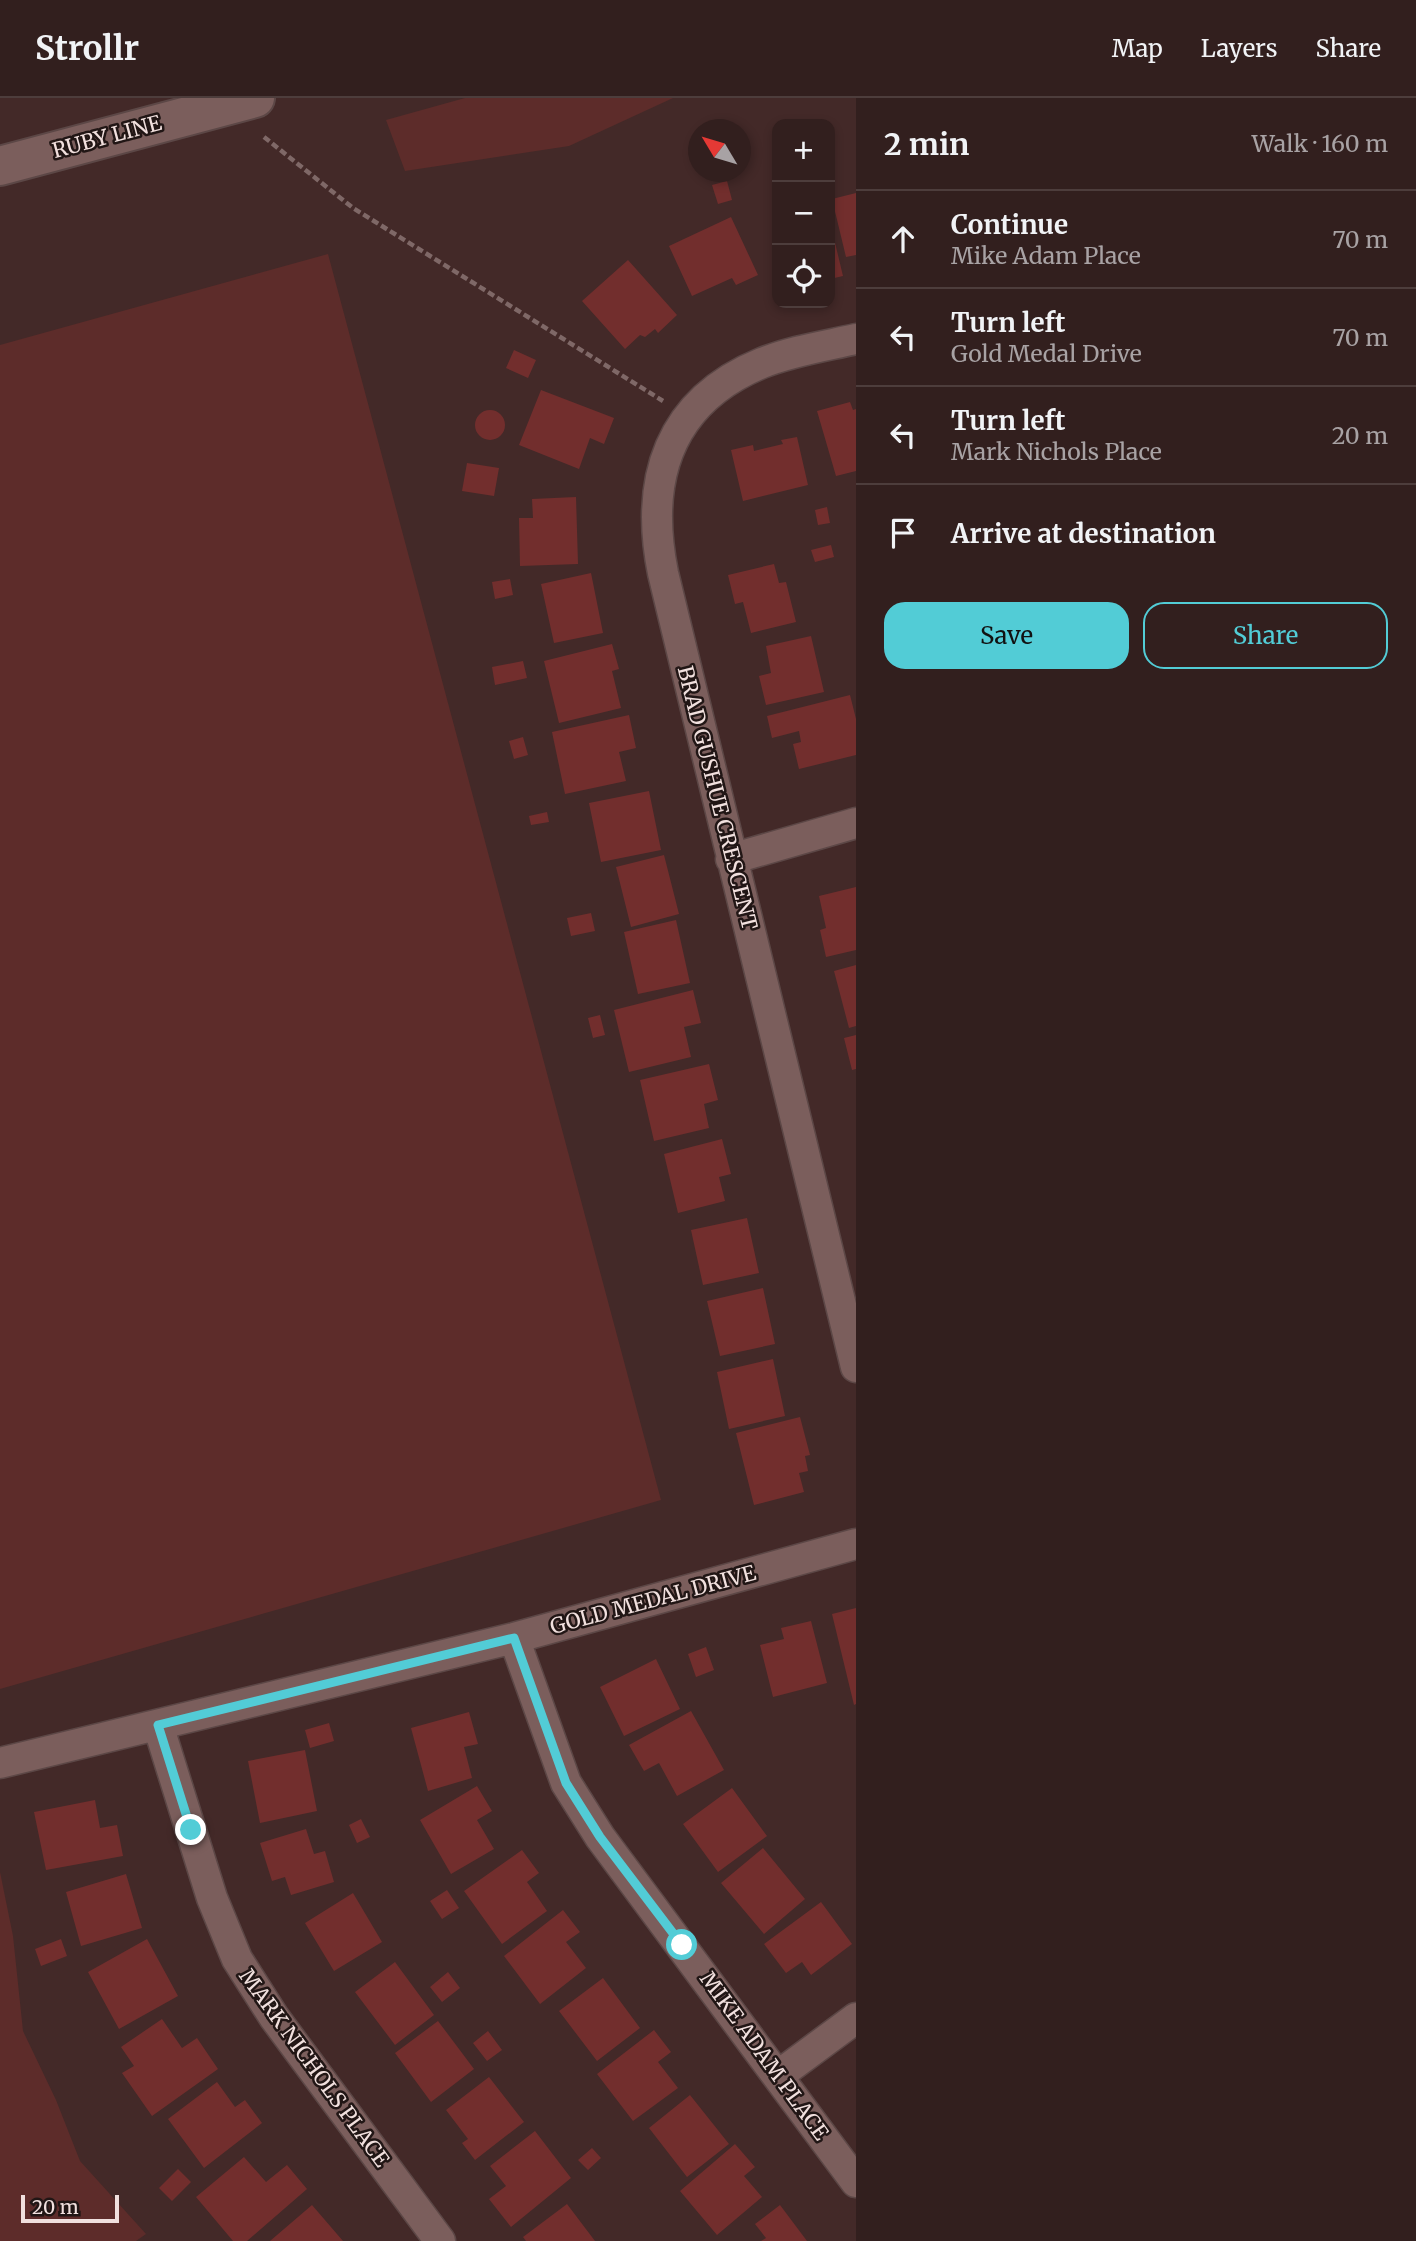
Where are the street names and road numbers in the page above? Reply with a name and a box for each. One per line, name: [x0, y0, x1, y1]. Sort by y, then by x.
street label: RUBY LINE: [49, 109, 165, 164]
street label: BRAD GUSHUE CRESCENT: [672, 663, 763, 933]
street label: GOLD MEDAL DRIVE: [547, 1559, 759, 1640]
street label: MARK NICHOLS PLACE: [233, 1963, 396, 2173]
street label: MIKE ADAM PLACE: [694, 1966, 835, 2146]

